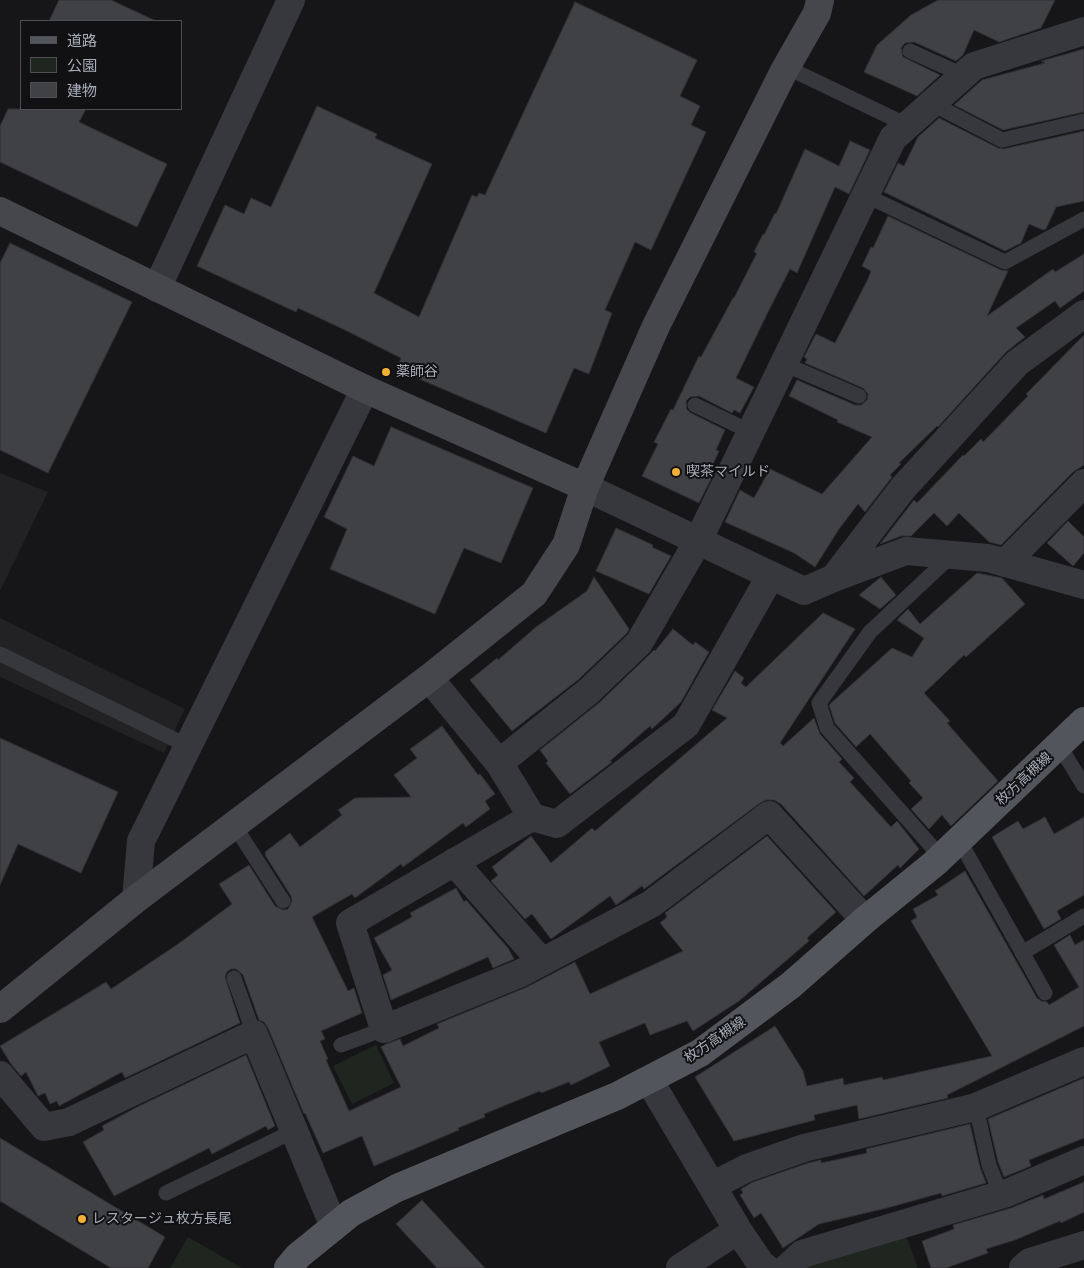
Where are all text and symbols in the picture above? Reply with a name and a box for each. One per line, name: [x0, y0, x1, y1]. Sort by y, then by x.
legend: [20, 20, 182, 110]
text: 道路: [67, 31, 97, 50]
text: 公園: [67, 56, 97, 75]
text: 建物: [67, 81, 97, 100]
place label: 薬師谷: [396, 364, 438, 380]
marker: 薬師谷: [380, 366, 392, 378]
place label: 喫茶マイルド: [686, 464, 770, 480]
marker: 喫茶マイルド: [670, 466, 682, 478]
street label: 枚方高槻線: [993, 749, 1055, 809]
street label: 枚方高槻線: [681, 1013, 749, 1067]
place label: レスタージュ枚方長尾: [92, 1211, 232, 1227]
marker: レスタージュ枚方長尾: [76, 1213, 88, 1225]

